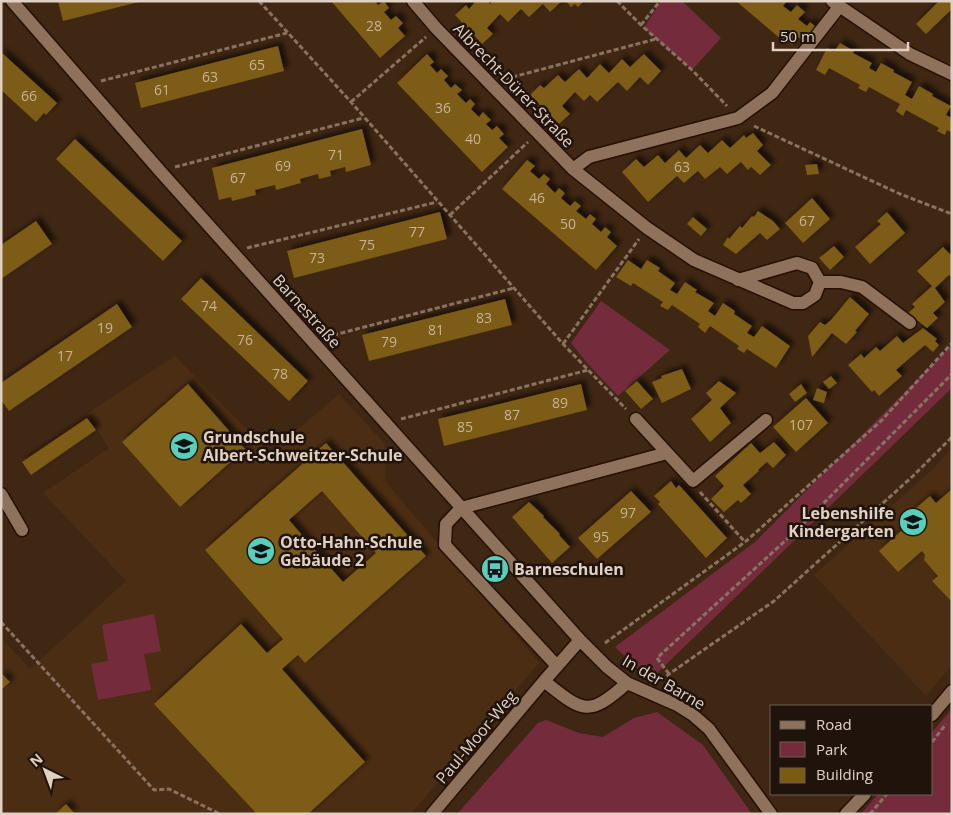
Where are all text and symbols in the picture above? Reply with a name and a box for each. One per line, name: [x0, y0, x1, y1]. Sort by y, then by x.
house number: 28: [366, 16, 382, 35]
street label: Albrecht-Dürer-Straße: [449, 18, 579, 152]
scale bar: [773, 20, 908, 52]
text: 50 m: [780, 26, 815, 46]
house number: 65: [249, 55, 265, 74]
house number: 63: [202, 67, 218, 86]
house number: 61: [154, 80, 170, 99]
house number: 66: [21, 86, 37, 105]
house number: 36: [435, 98, 451, 117]
house number: 40: [465, 129, 481, 148]
house number: 71: [328, 145, 344, 164]
house number: 69: [275, 156, 291, 175]
house number: 63: [674, 157, 690, 176]
house number: 67: [230, 168, 246, 187]
house number: 46: [529, 188, 545, 207]
house number: 67: [799, 211, 815, 230]
house number: 50: [560, 214, 576, 233]
house number: 77: [409, 222, 425, 241]
house number: 75: [359, 235, 375, 254]
house number: 73: [309, 248, 325, 267]
street label: Barnestraße: [268, 269, 346, 353]
house number: 74: [201, 296, 217, 315]
house number: 83: [476, 308, 492, 327]
house number: 19: [97, 318, 113, 337]
house number: 81: [428, 320, 444, 339]
house number: 76: [237, 330, 253, 349]
house number: 79: [381, 332, 397, 351]
house number: 17: [57, 346, 73, 365]
house number: 78: [272, 364, 288, 383]
house number: 89: [552, 393, 568, 412]
house number: 87: [504, 405, 520, 424]
house number: 107: [789, 415, 813, 434]
house number: 85: [457, 417, 473, 436]
place label: Grundschule Albert-Schweitzer-Schule: [203, 426, 402, 466]
school or university icon: Grundschule Albert-Schweitzer-Schule: [169, 431, 199, 461]
place label: Lebenshilfe Kindergarten: [788, 502, 894, 542]
house number: 97: [620, 503, 636, 522]
school or university icon: Lebenshilfe Kindergarten: [898, 507, 928, 537]
house number: 95: [593, 527, 609, 546]
place label: Otto-Hahn-Schule Gebäude 2: [280, 531, 422, 571]
school or university icon: Otto-Hahn-Schule Gebäude 2: [246, 536, 276, 566]
bus stop icon: Barneschulen: [480, 554, 510, 584]
place label: Barneschulen: [514, 558, 624, 580]
street label: In der Barne: [618, 649, 710, 715]
street label: Paul-Moor-Weg: [431, 686, 522, 788]
legend: [770, 705, 933, 795]
text: Road: [816, 714, 852, 734]
text: Park: [816, 739, 847, 759]
north arrow: [20, 745, 70, 795]
text: N: [25, 749, 47, 771]
text: Building: [816, 764, 873, 784]

